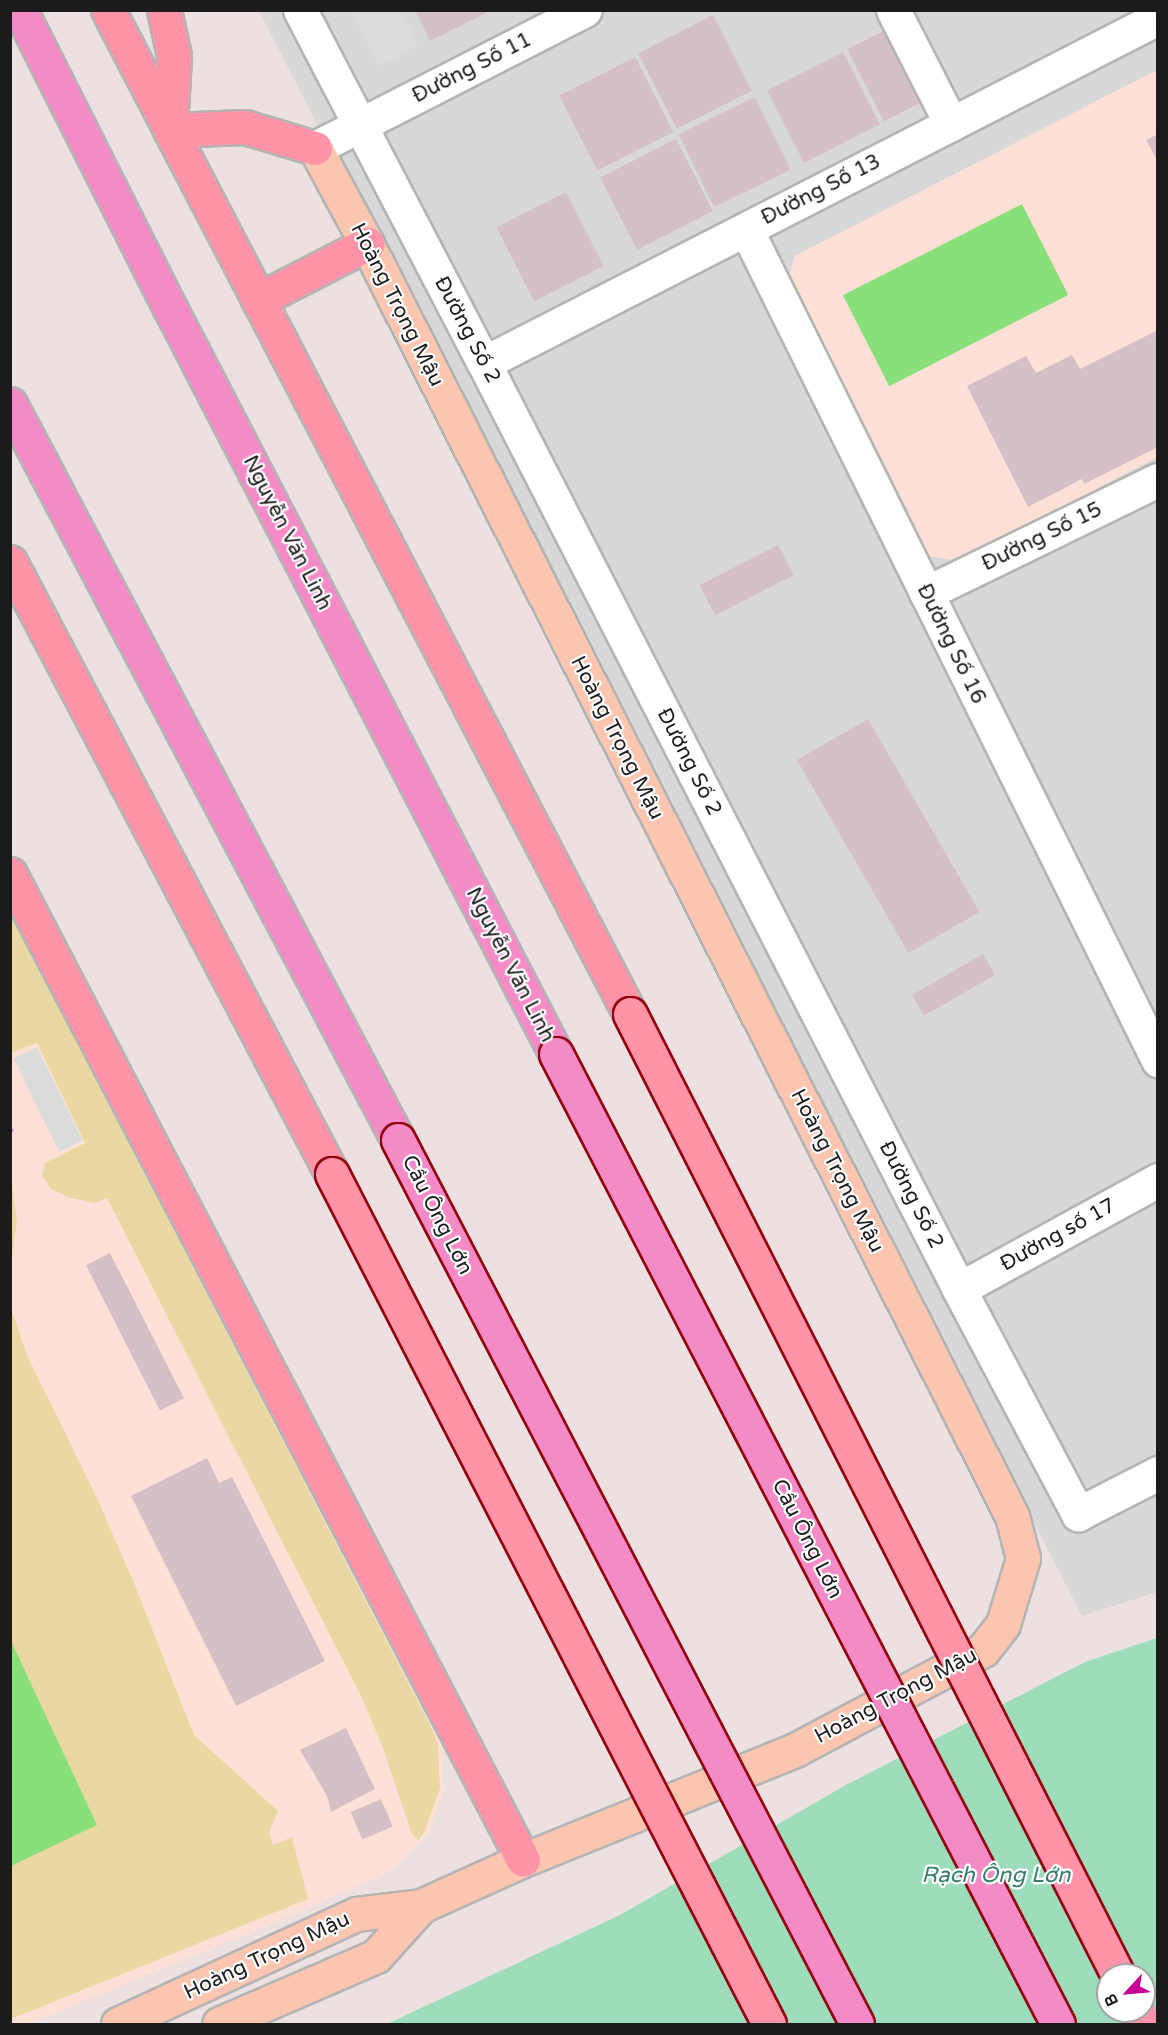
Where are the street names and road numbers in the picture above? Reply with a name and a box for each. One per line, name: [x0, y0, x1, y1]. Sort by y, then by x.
street label: Đường Số 11: [408, 27, 536, 109]
street label: Đường Số 13: [757, 149, 885, 231]
street label: Hoàng Trọng Mậu: [345, 219, 449, 391]
street label: Đường Số 2: [428, 272, 506, 388]
street label: Nguyễn Văn Linh: [237, 451, 337, 615]
street label: Đường Số 15: [978, 497, 1106, 577]
street label: Đường Số 16: [911, 580, 991, 708]
street label: Hoàng Trọng Mậu: [565, 652, 669, 824]
street label: Đường Số 2: [651, 704, 727, 820]
street label: Nguyễn Văn Linh: [460, 883, 560, 1047]
street label: Hoàng Trọng Mậu: [785, 1085, 889, 1257]
street label: Đường Số 2: [873, 1137, 949, 1253]
street label: Cầu Ông Lớn: [396, 1151, 478, 1279]
street label: Đường số 17: [996, 1193, 1120, 1277]
street label: Cầu Ông Lớn: [766, 1475, 848, 1603]
street label: Hoàng Trọng Mậu: [811, 1643, 981, 1749]
street label: Hoàng Trọng Mậu: [180, 1907, 354, 2005]

